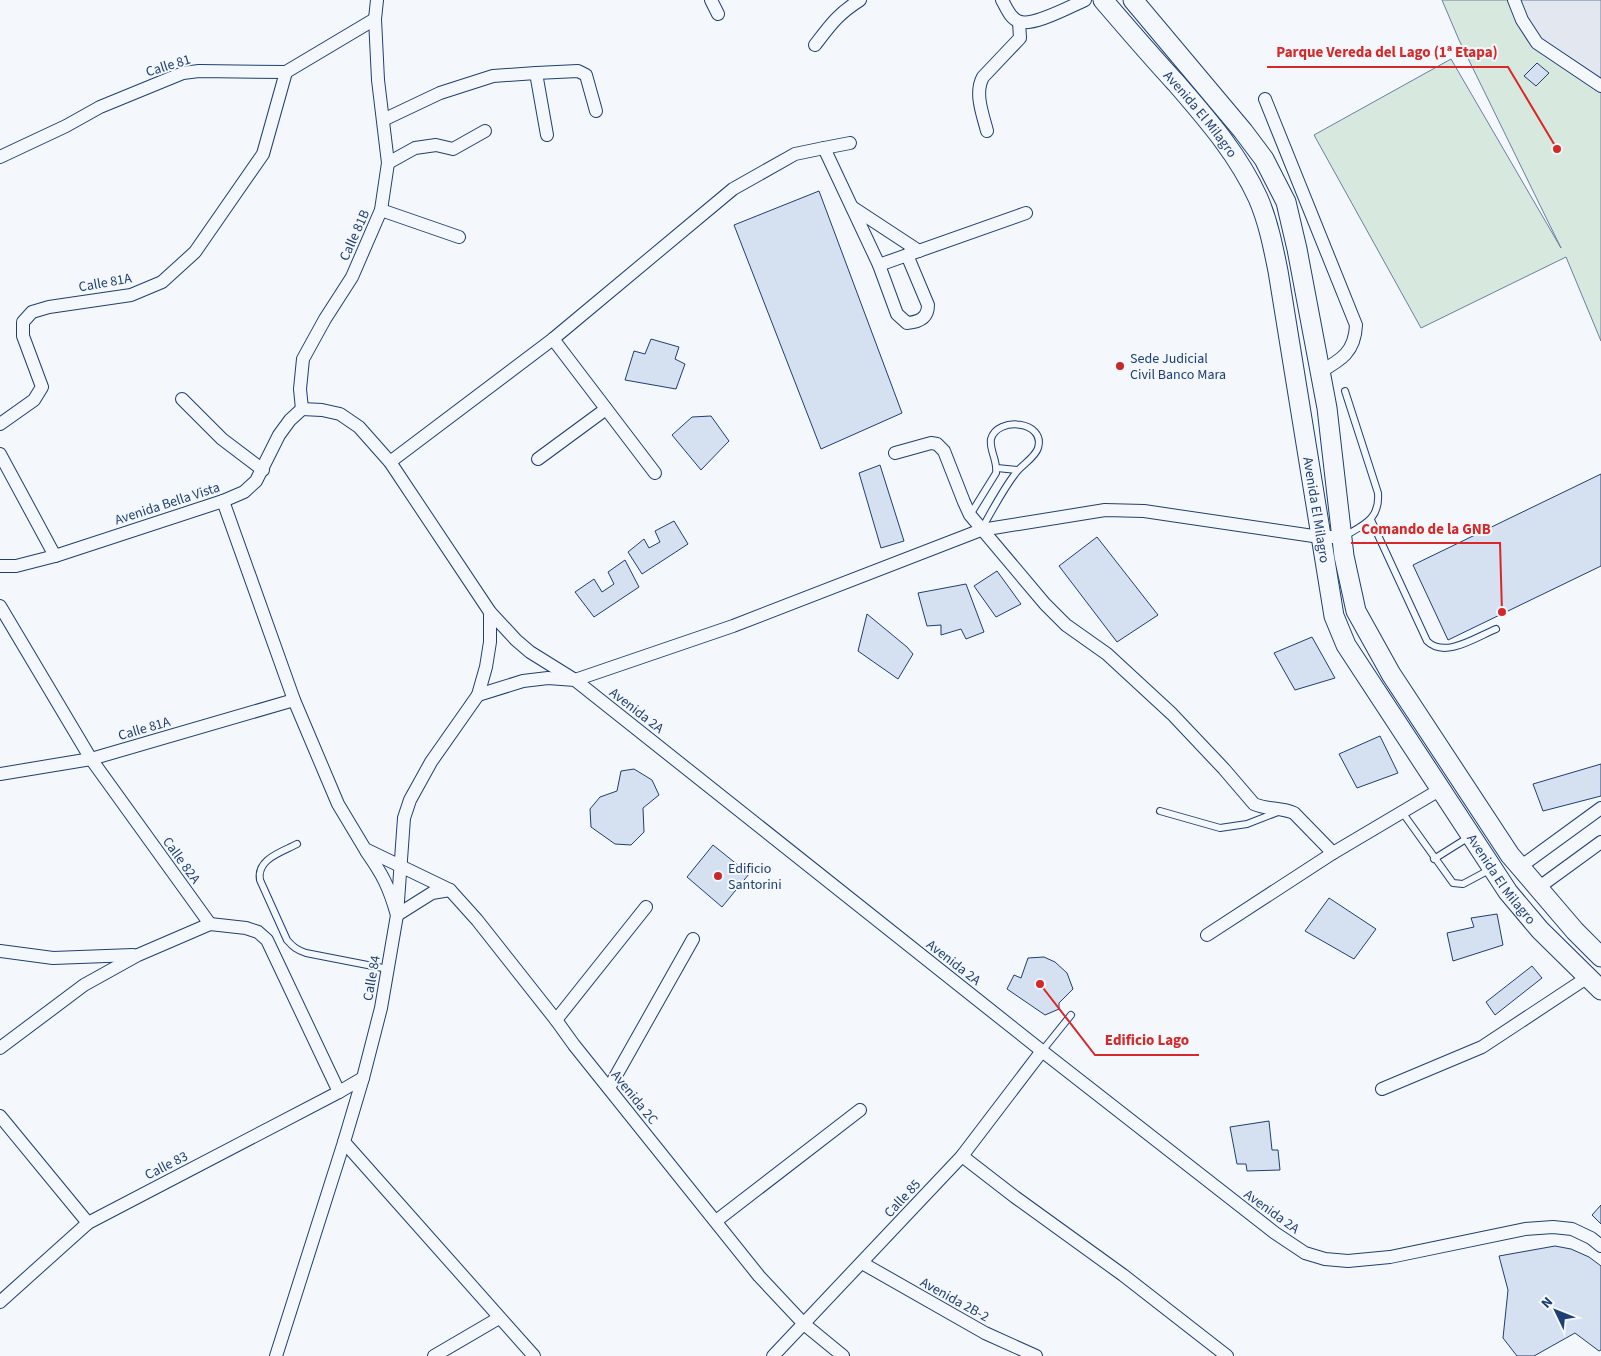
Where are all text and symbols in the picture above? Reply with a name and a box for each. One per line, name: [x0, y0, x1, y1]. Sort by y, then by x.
callout: Parque Vereda del Lago (1ª Etapa): [1267, 37, 1508, 67]
text: Parque Vereda del Lago (1ª Etapa): [1276, 42, 1498, 63]
street label: Calle 81: [143, 50, 193, 82]
street label: Avenida El Milagro: [1158, 67, 1241, 162]
street label: Calle 81B: [335, 207, 375, 264]
street label: Calle 81A: [77, 268, 134, 297]
place label: Sede Judicial Civil Banco Mara: [1130, 349, 1226, 385]
marker: Sede Judicial Civil Banco Mara: [1114, 360, 1126, 372]
street label: Avenida El Milagro: [1297, 455, 1334, 564]
street label: Avenida Bella Vista: [112, 478, 222, 530]
callout: Comando de la GNB: [1351, 513, 1500, 543]
text: Comando de la GNB: [1361, 519, 1491, 540]
street label: Avenida 2A: [605, 683, 668, 739]
street label: Calle 81A: [116, 712, 173, 746]
street label: Avenida El Milagro: [1462, 830, 1540, 929]
street label: Calle 82A: [157, 833, 205, 888]
place label: Edificio Santorini: [728, 859, 782, 895]
marker: Edificio Santorini: [712, 870, 724, 882]
street label: Avenida 2A: [922, 935, 985, 991]
street label: Calle 84: [358, 954, 386, 1002]
callout: Edificio Lago: [1095, 1025, 1199, 1055]
text: Edificio Lago: [1105, 1030, 1189, 1051]
street label: Avenida 2C: [606, 1066, 662, 1129]
street label: Calle 83: [141, 1147, 191, 1185]
street label: Calle 85: [880, 1175, 926, 1222]
street label: Avenida 2A: [1240, 1185, 1304, 1239]
street label: Avenida 2B-2: [916, 1273, 993, 1327]
north arrow: [1531, 1286, 1581, 1336]
text: N: [1537, 1293, 1558, 1313]

